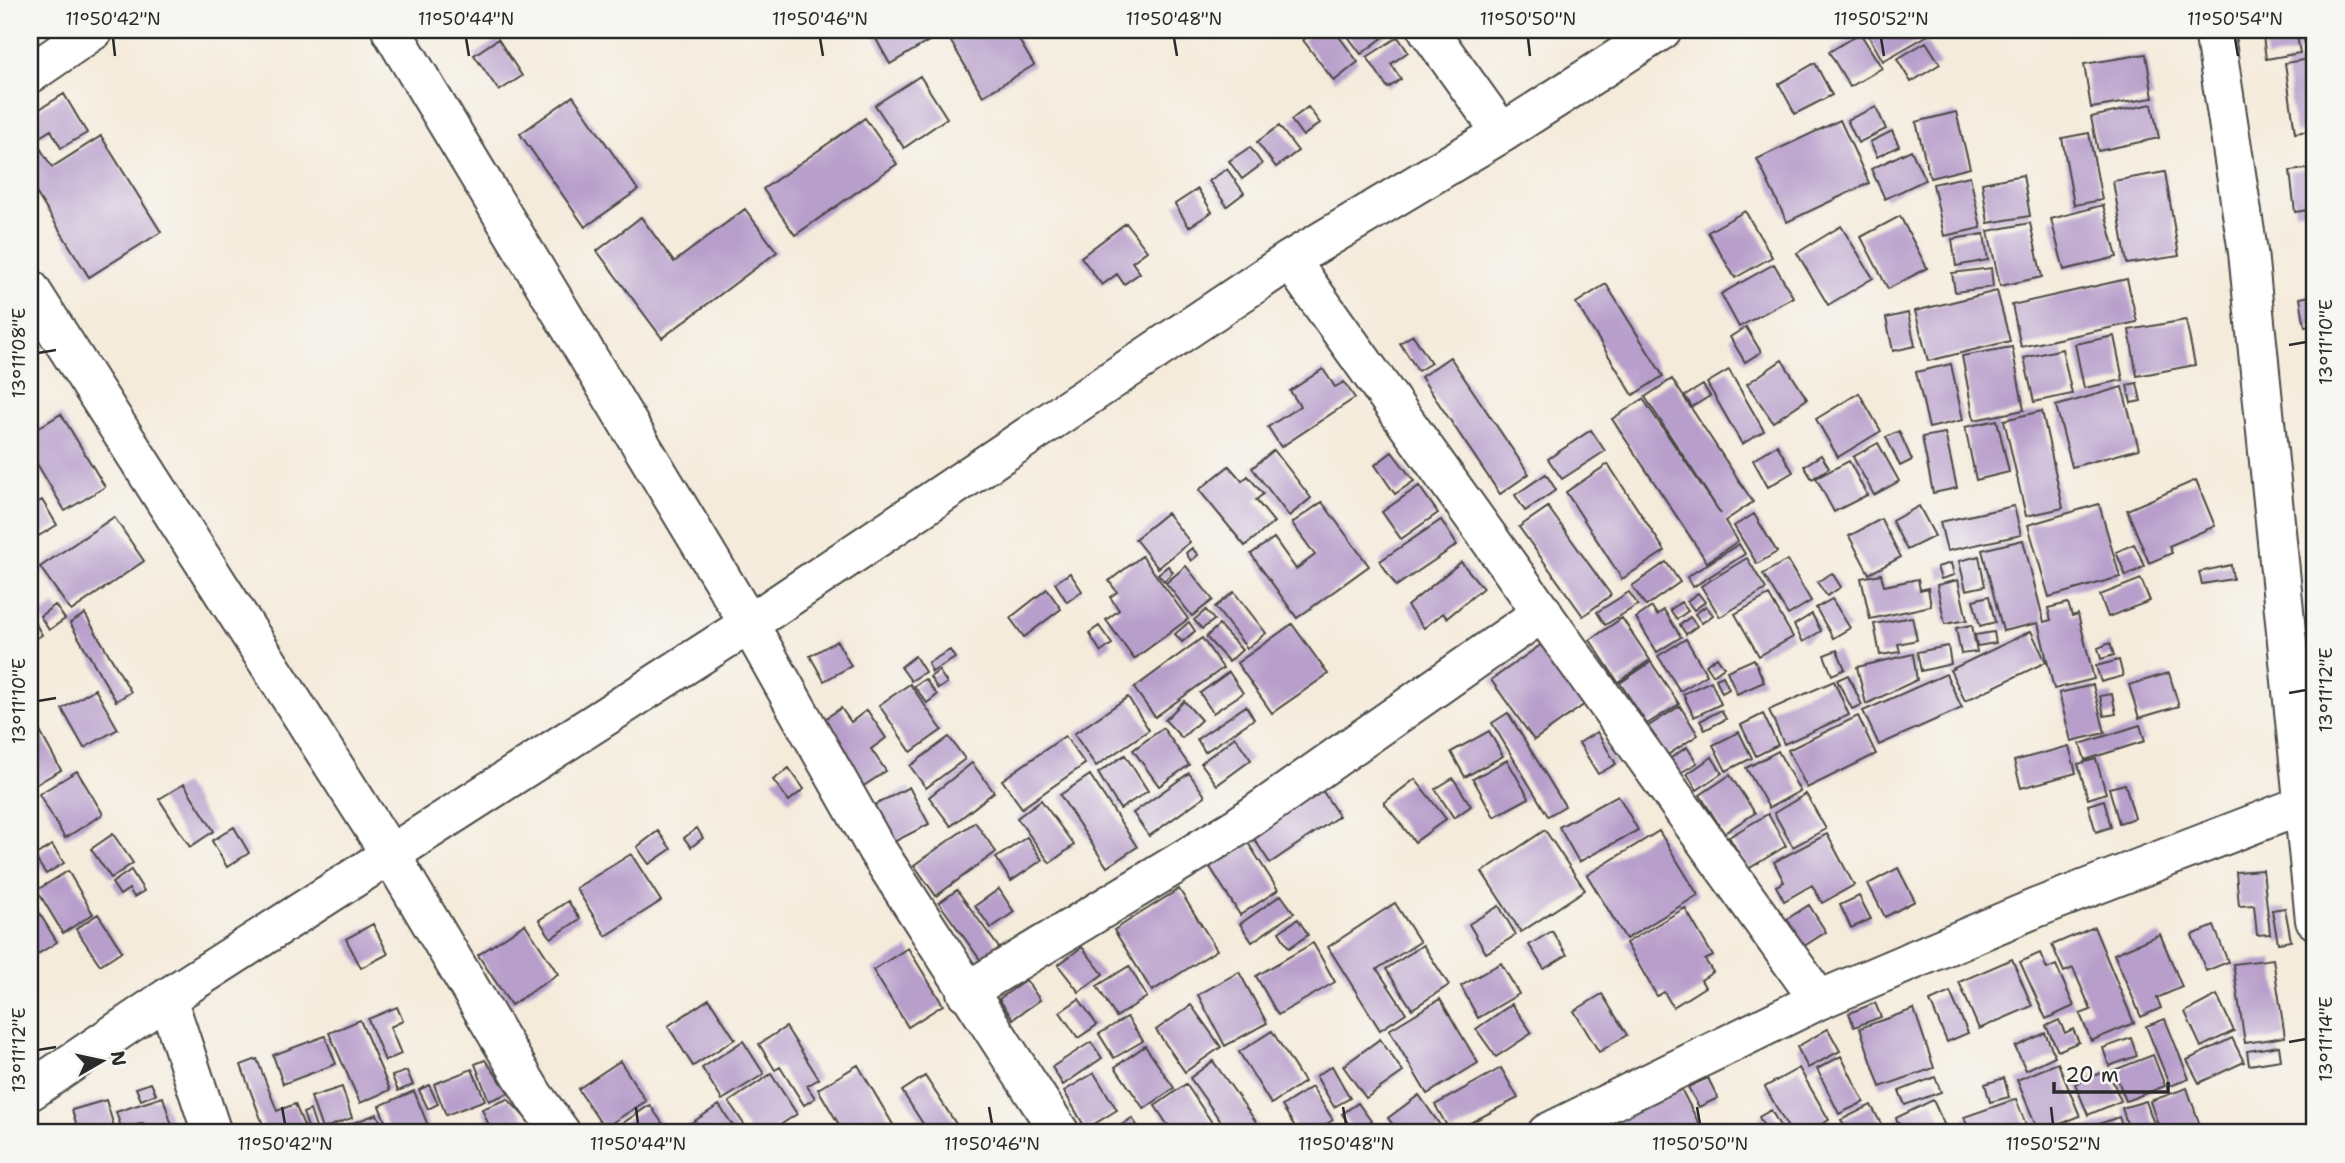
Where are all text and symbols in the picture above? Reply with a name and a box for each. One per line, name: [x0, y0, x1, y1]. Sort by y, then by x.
text: 11°50'42"N: [65, 7, 161, 31]
text: 11°50'44"N: [418, 7, 514, 31]
text: 11°50'46"N: [772, 7, 868, 31]
text: 11°50'48"N: [1126, 7, 1222, 31]
text: 11°50'50"N: [1480, 7, 1576, 31]
text: 11°50'52"N: [1833, 7, 1929, 31]
text: 11°50'54"N: [2187, 7, 2283, 31]
text: 13°11'10"E: [2314, 299, 2338, 385]
text: 13°11'08"E: [7, 308, 31, 398]
text: 13°11'12"E: [2314, 647, 2338, 733]
text: 13°11'10"E: [7, 658, 31, 744]
text: 13°11'14"E: [2314, 996, 2338, 1082]
text: 13°11'12"E: [7, 1007, 31, 1093]
north arrow: [66, 1026, 136, 1096]
text: N: [105, 1049, 132, 1068]
scale bar: [2054, 1051, 2168, 1095]
text: 20 m: [2065, 1061, 2119, 1089]
text: 11°50'42"N: [237, 1132, 333, 1156]
text: 11°50'44"N: [590, 1132, 686, 1156]
text: 11°50'46"N: [944, 1132, 1040, 1156]
text: 11°50'48"N: [1298, 1132, 1394, 1156]
text: 11°50'50"N: [1652, 1132, 1748, 1156]
text: 11°50'52"N: [2005, 1132, 2101, 1156]

